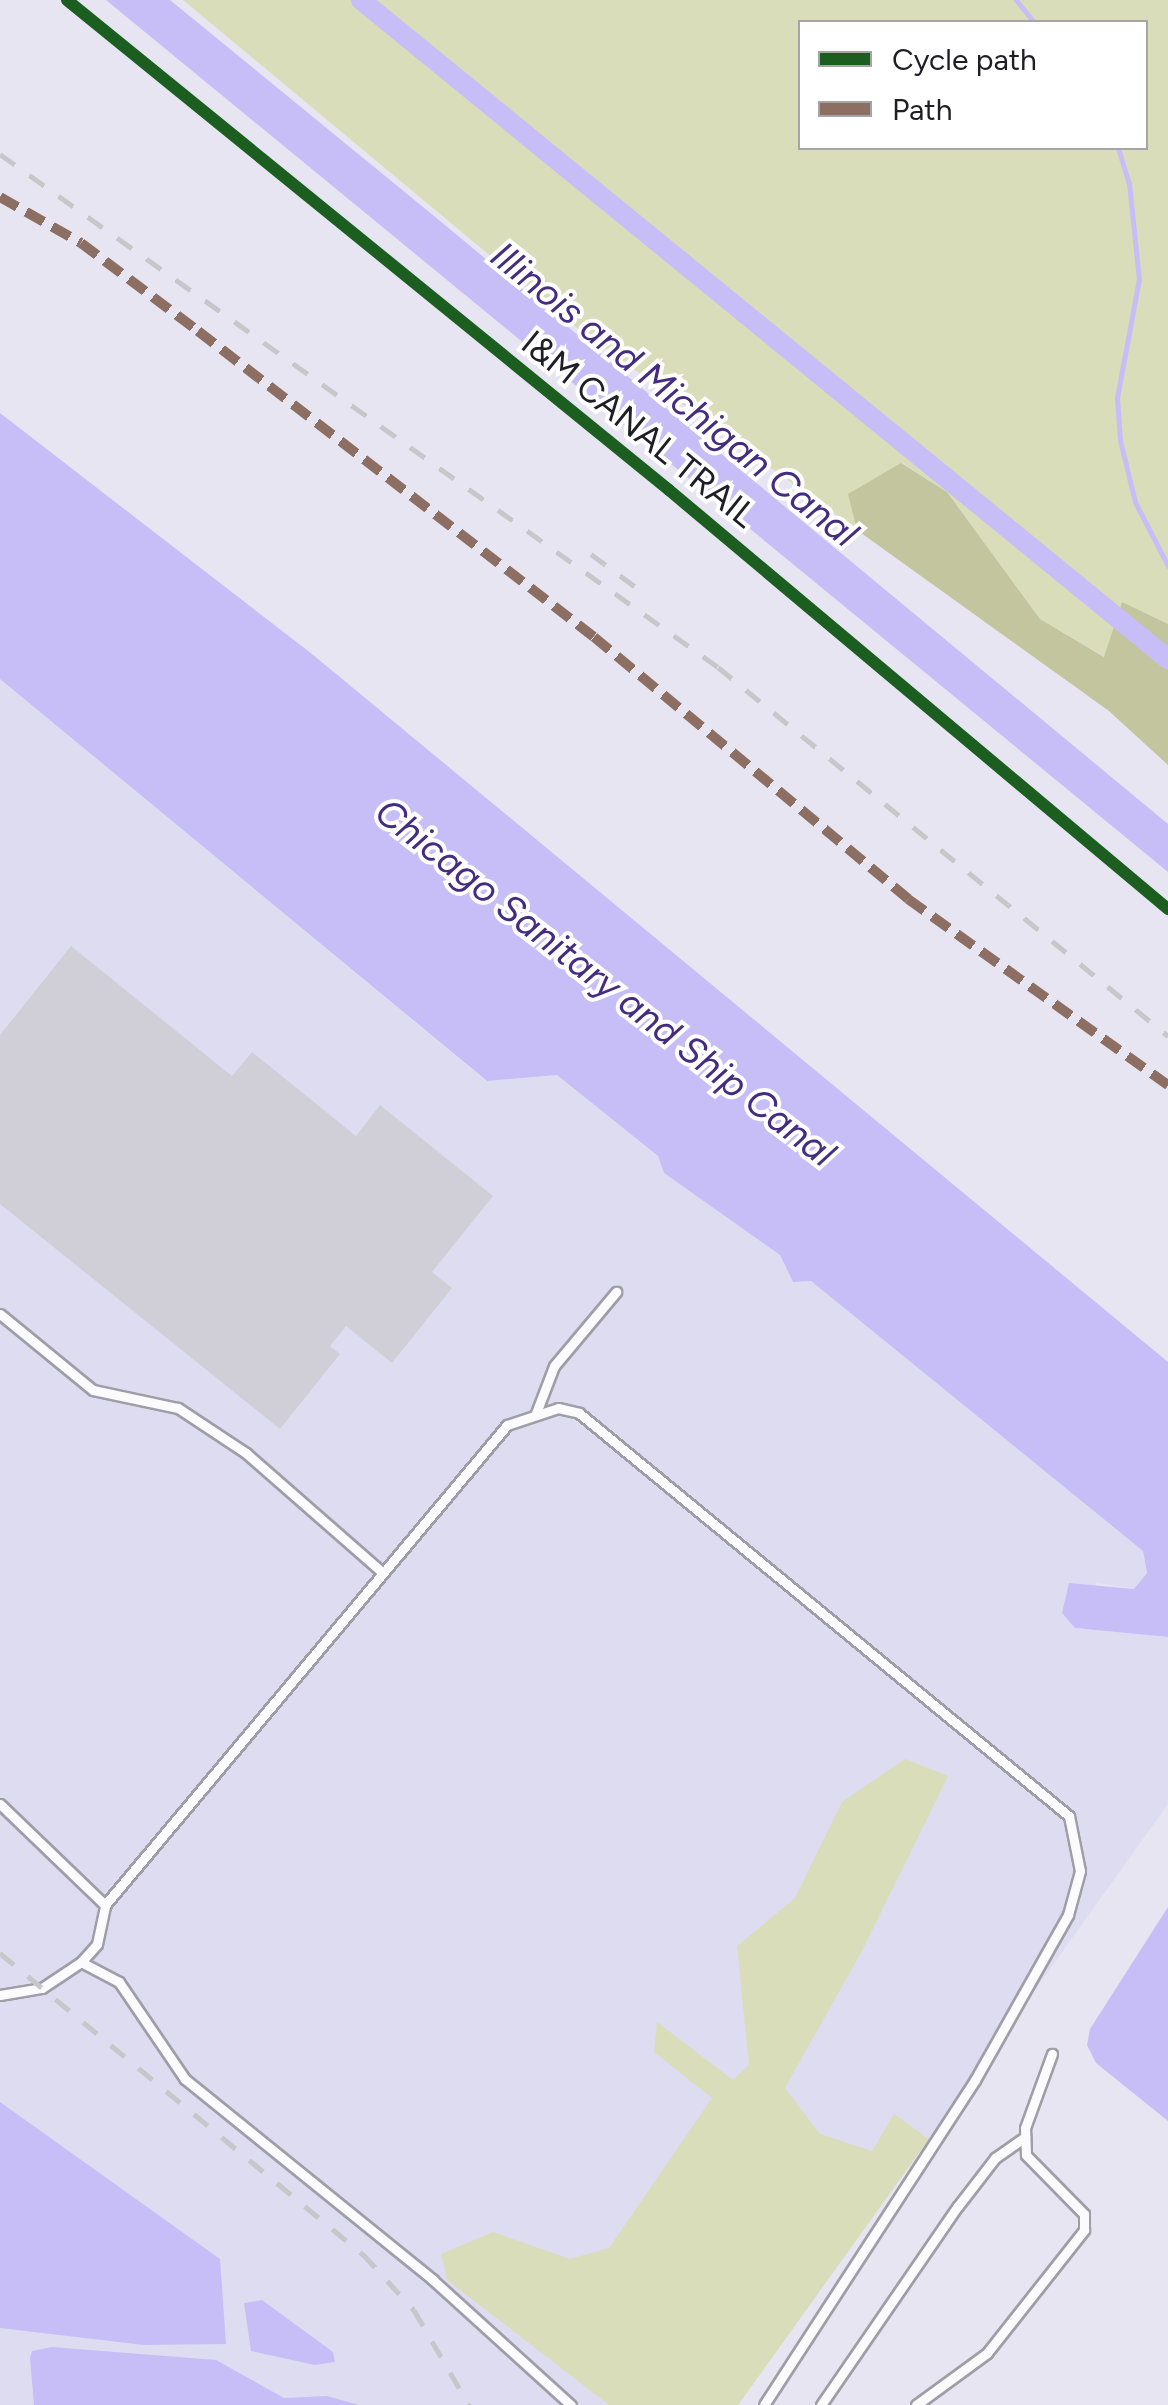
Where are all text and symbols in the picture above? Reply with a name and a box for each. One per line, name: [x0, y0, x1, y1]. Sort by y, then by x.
legend: [798, 20, 1148, 150]
text: Cycle path: [892, 41, 1037, 78]
text: Path: [892, 91, 952, 128]
water label: Illinois and Michigan Canal: [481, 233, 867, 557]
street label: I&M CANAL TRAIL: [513, 322, 765, 536]
water label: Chicago Sanitary and Ship Canal: [366, 789, 844, 1177]

